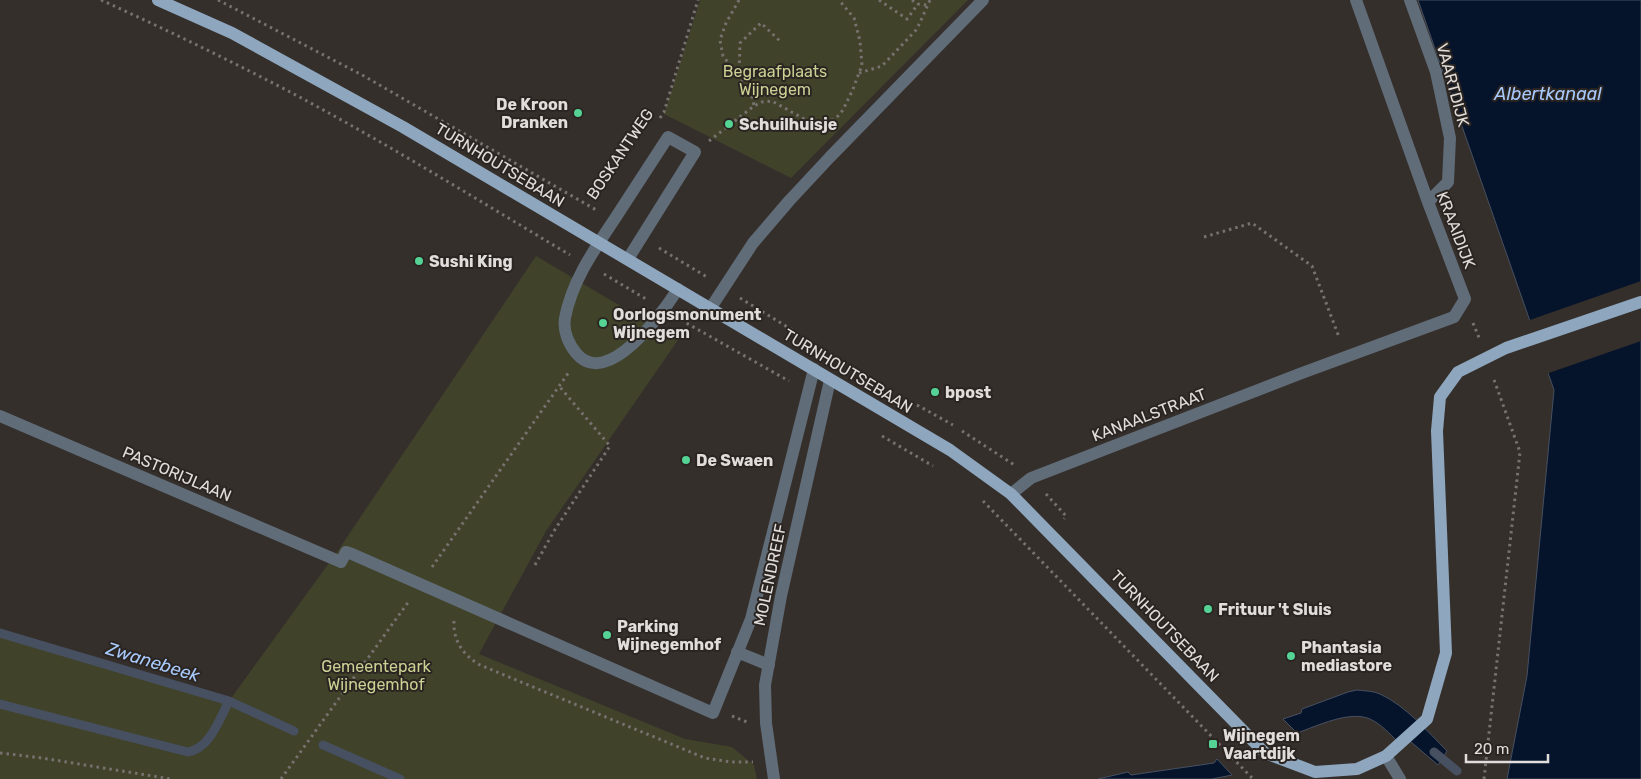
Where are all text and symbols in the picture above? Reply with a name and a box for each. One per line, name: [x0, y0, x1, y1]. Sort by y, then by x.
street label: VAARTDIJK: [1433, 41, 1473, 129]
park label: Begraafplaats Wijnegem: [723, 62, 827, 99]
water label: Albertkanaal: [1493, 83, 1602, 105]
place label: De Kroon Dranken: [496, 95, 568, 132]
street label: BOSKANTWEG: [583, 105, 657, 203]
marker: De Kroon Dranken: [572, 107, 584, 119]
place label: Schuilhuisje: [739, 115, 837, 134]
marker: Schuilhuisje: [723, 118, 735, 130]
street label: TURNHOUTSEBAAN: [432, 119, 568, 211]
street label: KRAAIDIJK: [1433, 189, 1480, 272]
place label: Sushi King: [429, 252, 513, 271]
marker: Sushi King: [413, 255, 425, 267]
place label: Oorlogsmonument Wijnegem: [613, 305, 762, 342]
marker: Oorlogsmonument Wijnegem: [597, 317, 609, 329]
street label: TURNHOUTSEBAAN: [780, 325, 916, 417]
place label: bpost: [945, 383, 992, 402]
street label: KANAALSTRAAT: [1089, 384, 1209, 446]
marker: bpost: [929, 386, 941, 398]
street label: PASTORIJLAAN: [120, 443, 234, 505]
place label: De Swaen: [696, 451, 773, 470]
marker: De Swaen: [680, 454, 692, 466]
street label: MOLENDREEF: [750, 522, 790, 628]
street label: TURNHOUTSEBAAN: [1107, 566, 1223, 686]
place label: Frituur 't Sluis: [1218, 600, 1332, 619]
marker: Frituur 't Sluis: [1202, 603, 1214, 615]
place label: Parking Wijnegemhof: [617, 617, 722, 654]
marker: Parking Wijnegemhof: [601, 629, 613, 641]
water label: Zwanebeek: [103, 637, 203, 687]
place label: Phantasia mediastore: [1301, 638, 1392, 675]
marker: Phantasia mediastore: [1285, 650, 1297, 662]
park label: Gemeentepark Wijnegemhof: [321, 657, 431, 694]
place label: Wijnegem Vaartdijk: [1223, 726, 1300, 763]
scale bar: [1466, 732, 1548, 764]
marker: Wijnegem Vaartdijk: [1207, 738, 1219, 750]
text: 20 m: [1474, 740, 1509, 758]

